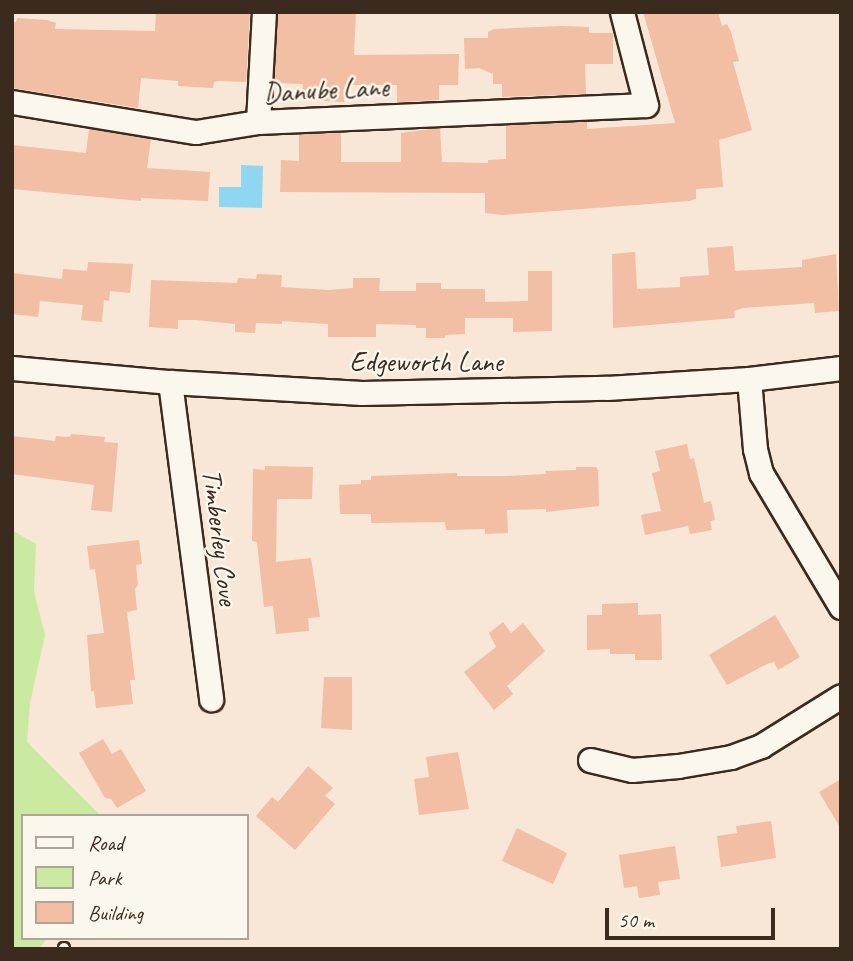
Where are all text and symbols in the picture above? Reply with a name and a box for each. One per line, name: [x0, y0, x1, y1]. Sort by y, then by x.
street label: Danube Lane: [263, 70, 389, 110]
street label: Edgeworth Lane: [349, 345, 503, 379]
street label: Timberley Cove: [195, 467, 245, 607]
legend: [21, 814, 248, 940]
text: Road: [88, 830, 123, 856]
text: Park: [88, 865, 121, 891]
scale bar: [608, 894, 778, 938]
text: Building: [88, 900, 143, 926]
text: 50 m: [618, 907, 654, 933]

